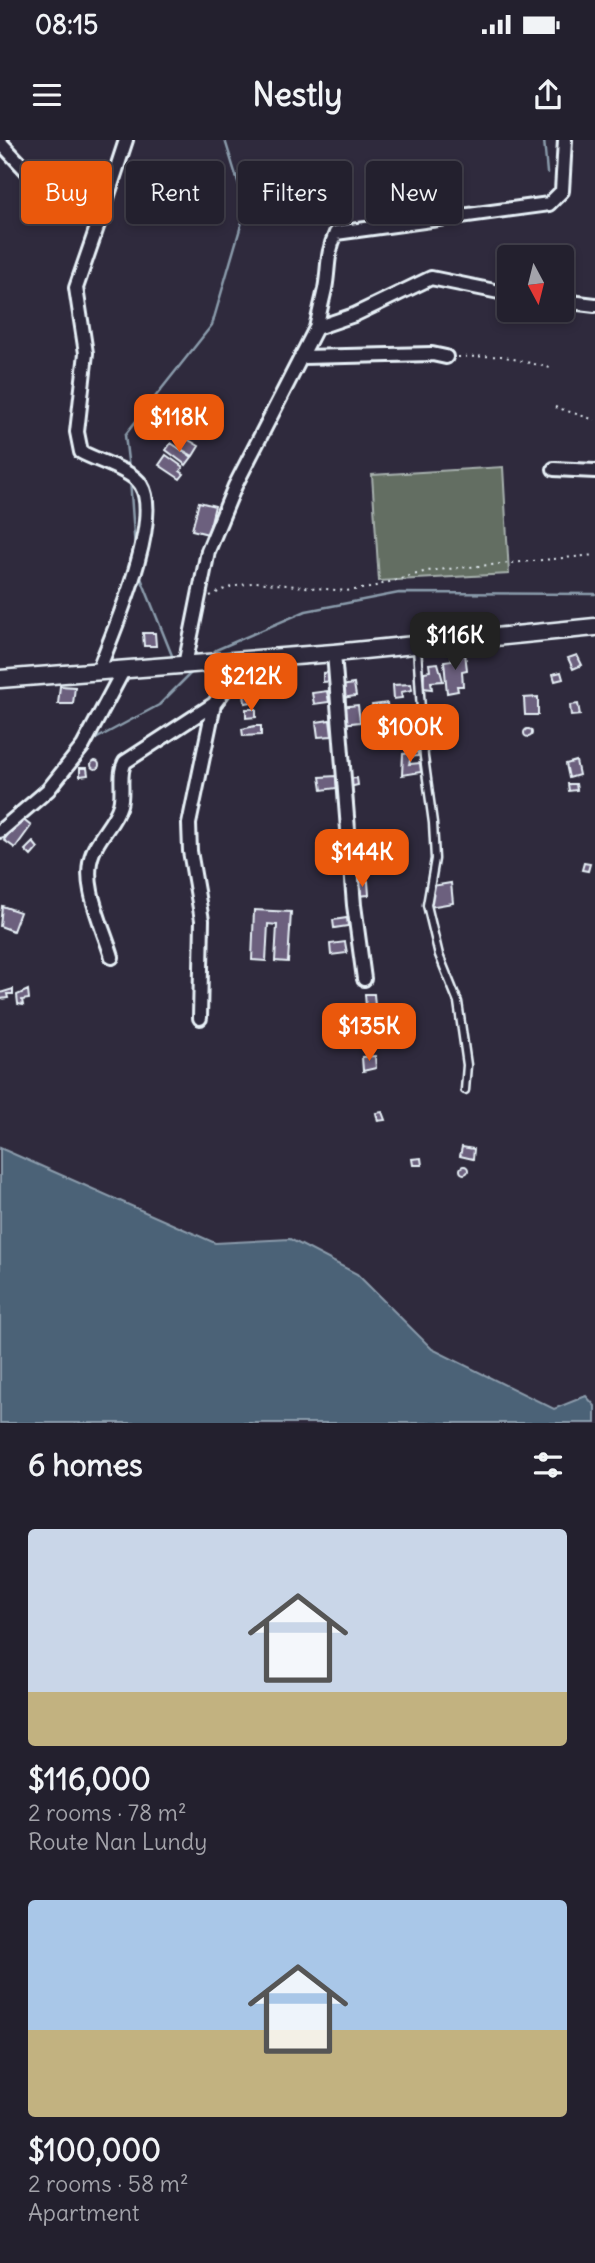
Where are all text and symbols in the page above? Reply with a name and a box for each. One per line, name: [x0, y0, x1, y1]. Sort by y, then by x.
text: 08:15: [35, 8, 98, 41]
text: Nestly: [253, 74, 342, 115]
icon: menu: [28, 76, 66, 114]
icon: share: [529, 76, 567, 114]
chip: Buy: [21, 161, 112, 224]
chip: Rent: [126, 161, 224, 224]
chip: Filters: [238, 161, 352, 224]
chip: New: [366, 161, 462, 224]
north arrow: [497, 245, 574, 322]
map controls: [497, 245, 574, 322]
pin: $118K: [130, 394, 228, 454]
text: $118K: [150, 402, 208, 431]
pin: $116K: [406, 612, 504, 672]
text: $116K: [426, 620, 484, 649]
pin: $212K: [202, 654, 300, 713]
text: $212K: [220, 661, 282, 690]
pin: $100K: [361, 704, 459, 764]
text: $100K: [377, 712, 443, 741]
pin: $144K: [313, 830, 411, 889]
text: $144K: [331, 837, 393, 866]
pin: $135K: [320, 1004, 418, 1063]
text: $135K: [338, 1011, 400, 1040]
text: 6 homes: [28, 1446, 143, 1484]
icon: filters: [529, 1446, 567, 1484]
icon: home: [235, 1575, 361, 1701]
text: $116,000: [28, 1760, 151, 1798]
text: 2 rooms · 78 m²: [28, 1798, 187, 1827]
text: Route Nan Lundy: [28, 1827, 207, 1856]
icon: home: [235, 1946, 361, 2072]
text: $100,000: [28, 2131, 161, 2169]
text: 2 rooms · 58 m²: [28, 2169, 189, 2198]
text: Apartment: [28, 2198, 140, 2227]

